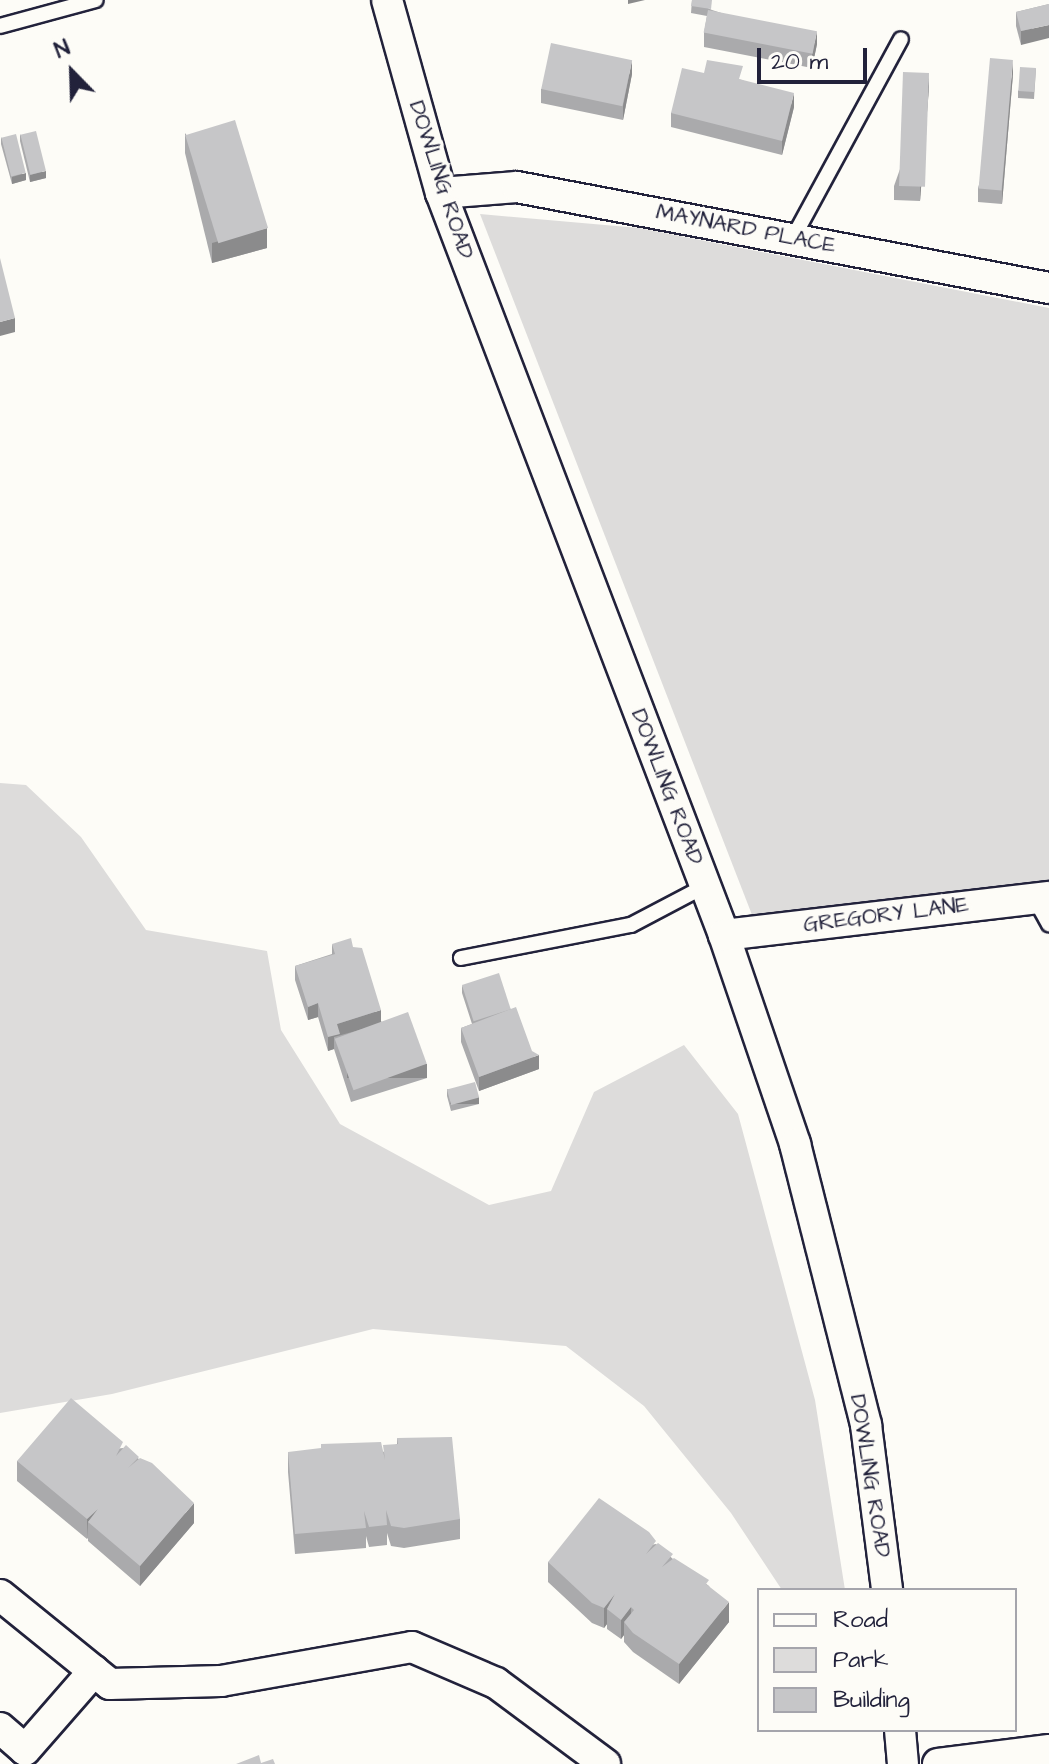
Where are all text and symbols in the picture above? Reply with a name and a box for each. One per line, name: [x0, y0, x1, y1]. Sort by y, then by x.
north arrow: [32, 32, 112, 112]
text: N: [50, 32, 75, 66]
scale bar: [761, 32, 871, 82]
text: 20 m: [771, 45, 828, 79]
street label: DOWLING ROAD: [403, 98, 479, 262]
street label: MAYNARD PLACE: [654, 199, 838, 259]
street label: DOWLING ROAD: [625, 705, 709, 869]
street label: GREGORY LANE: [802, 892, 970, 938]
street label: DOWLING ROAD: [844, 1393, 896, 1559]
legend: [757, 1588, 1017, 1732]
text: Road: [833, 1603, 888, 1637]
text: Park: [833, 1643, 889, 1677]
text: Building: [833, 1683, 910, 1717]

